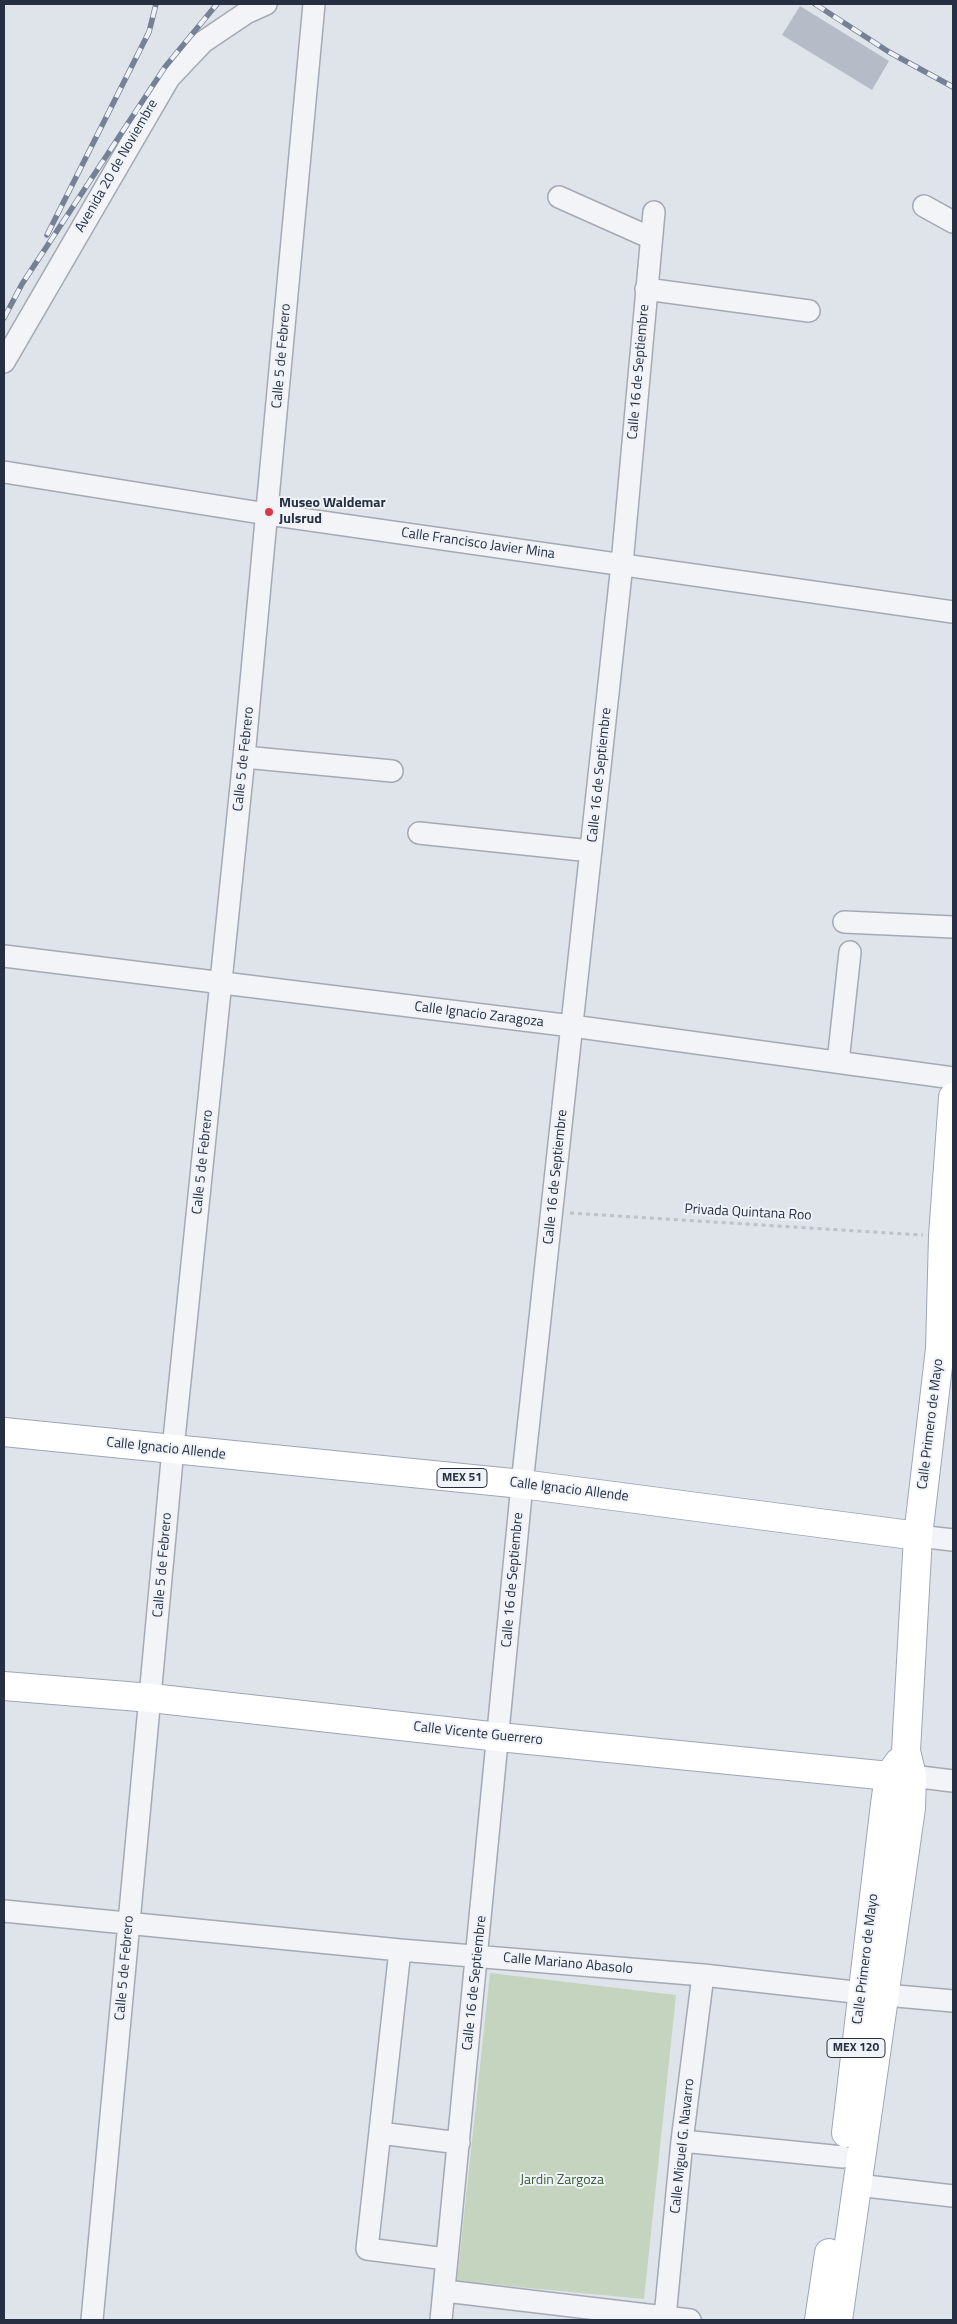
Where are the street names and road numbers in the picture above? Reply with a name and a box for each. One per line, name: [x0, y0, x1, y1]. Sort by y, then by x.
street label: Avenida 20 de Noviembre: [72, 97, 162, 235]
street label: Calle 5 de Febrero: [269, 303, 295, 409]
street label: Calle 16 de Septiembre: [625, 304, 653, 440]
street label: Calle Francisco Javier Mina: [400, 525, 556, 563]
street label: Calle 5 de Febrero: [230, 706, 258, 812]
street label: Calle 16 de Septiembre: [585, 707, 615, 843]
street label: Calle Ignacio Zaragoza: [413, 999, 545, 1031]
street label: Calle 5 de Febrero: [189, 1109, 217, 1215]
street label: Calle 16 de Septiembre: [541, 1109, 571, 1245]
street label: Privada Quintana Roo: [684, 1201, 812, 1225]
street label: Calle Primero de Mayo: [915, 1358, 947, 1490]
street label: Calle Ignacio Allende: [106, 1434, 226, 1464]
road number: MEX 51: [437, 1469, 487, 1488]
street label: Calle Ignacio Allende: [509, 1474, 629, 1506]
street label: Calle 5 de Febrero: [150, 1512, 176, 1618]
street label: Calle 16 de Septiembre: [499, 1512, 527, 1648]
street label: Calle Vicente Guerrero: [413, 1719, 543, 1749]
street label: Calle Primero de Mayo: [850, 1893, 882, 2025]
street label: Calle 5 de Febrero: [112, 1915, 138, 2021]
street label: Calle 16 de Septiembre: [460, 1915, 490, 2051]
street label: Calle Mariano Abasolo: [502, 1950, 634, 1978]
road number: MEX 120: [827, 2039, 885, 2058]
street label: Calle Miguel G. Navarro: [668, 2078, 698, 2214]

